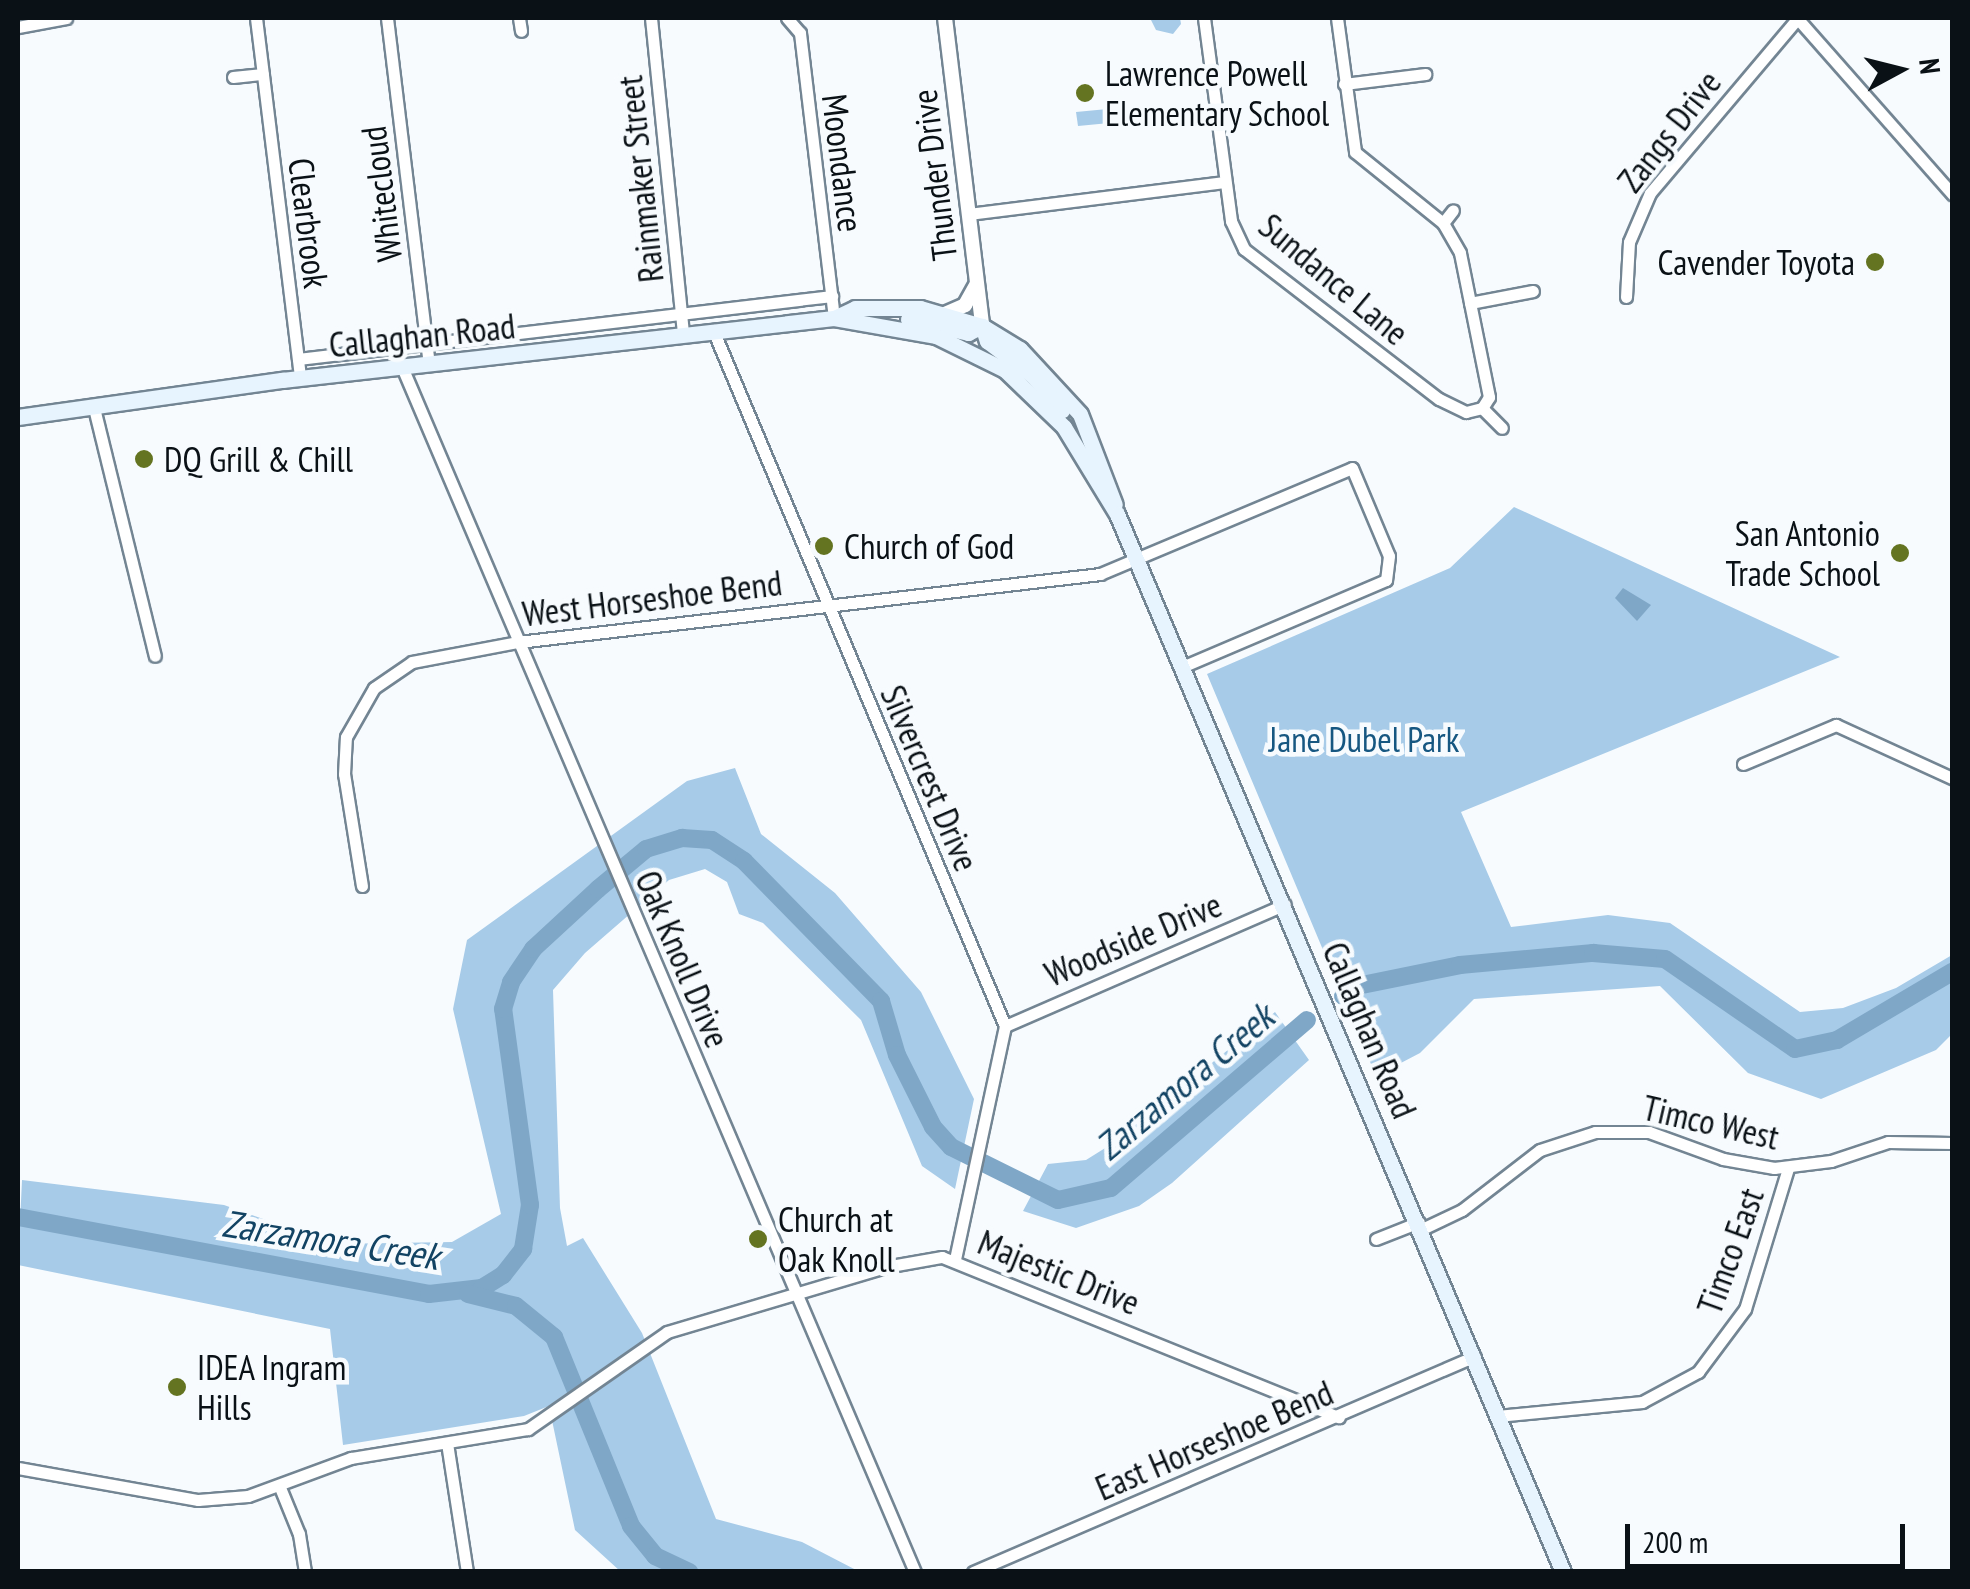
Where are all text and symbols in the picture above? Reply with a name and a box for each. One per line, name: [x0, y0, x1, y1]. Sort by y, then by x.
north arrow: [1850, 20, 1950, 120]
place label: Lawrence Powell Elementary School: [1105, 52, 1330, 134]
text: N: [1911, 57, 1950, 76]
street label: Zangs Drive: [1609, 62, 1729, 200]
street label: Rainmaker Street: [608, 74, 672, 284]
marker: Lawrence Powell Elementary School: [1074, 82, 1096, 104]
street label: Thunder Drive: [903, 87, 965, 263]
street label: Moondance: [814, 92, 872, 234]
street label: Whitecloud: [352, 124, 410, 264]
street label: Clearbrook: [280, 156, 338, 290]
street label: Sundance Lane: [1251, 205, 1417, 353]
place label: Cavender Toyota: [1657, 241, 1855, 283]
marker: Cavender Toyota: [1864, 251, 1886, 273]
street label: Callaghan Road: [327, 304, 517, 366]
place label: DQ Grill & Chill: [164, 438, 353, 480]
marker: DQ Grill & Chill: [133, 448, 155, 470]
place label: San Antonio Trade School: [1725, 512, 1880, 594]
place label: Church of God: [844, 525, 1014, 567]
marker: Church of God: [813, 535, 835, 557]
marker: San Antonio Trade School: [1889, 542, 1911, 564]
street label: West Horseshoe Bend: [520, 561, 784, 635]
street label: Silvercrest Drive: [872, 679, 988, 877]
park label: Jane Dubel Park: [1269, 718, 1459, 760]
street label: Oak Knoll Drive: [627, 864, 739, 1054]
street label: Woodside Drive: [1038, 883, 1228, 995]
street label: Callaghan Road: [1314, 936, 1426, 1124]
water label: Zarzamora Creek: [1086, 993, 1282, 1169]
street label: Timco West: [1639, 1086, 1783, 1158]
street label: Timco East: [1688, 1182, 1772, 1320]
place label: Church at Oak Knoll: [778, 1198, 896, 1280]
water label: Zarzamora Creek: [220, 1199, 442, 1279]
street label: Majestic Drive: [972, 1221, 1146, 1323]
marker: Church at Oak Knoll: [747, 1228, 769, 1250]
place label: IDEA Ingram Hills: [197, 1346, 348, 1428]
street label: East Horseshoe Bend: [1089, 1371, 1339, 1509]
marker: IDEA Ingram Hills: [166, 1376, 188, 1398]
scale bar: [1630, 1504, 1910, 1566]
text: 200 m: [1642, 1522, 1708, 1561]

